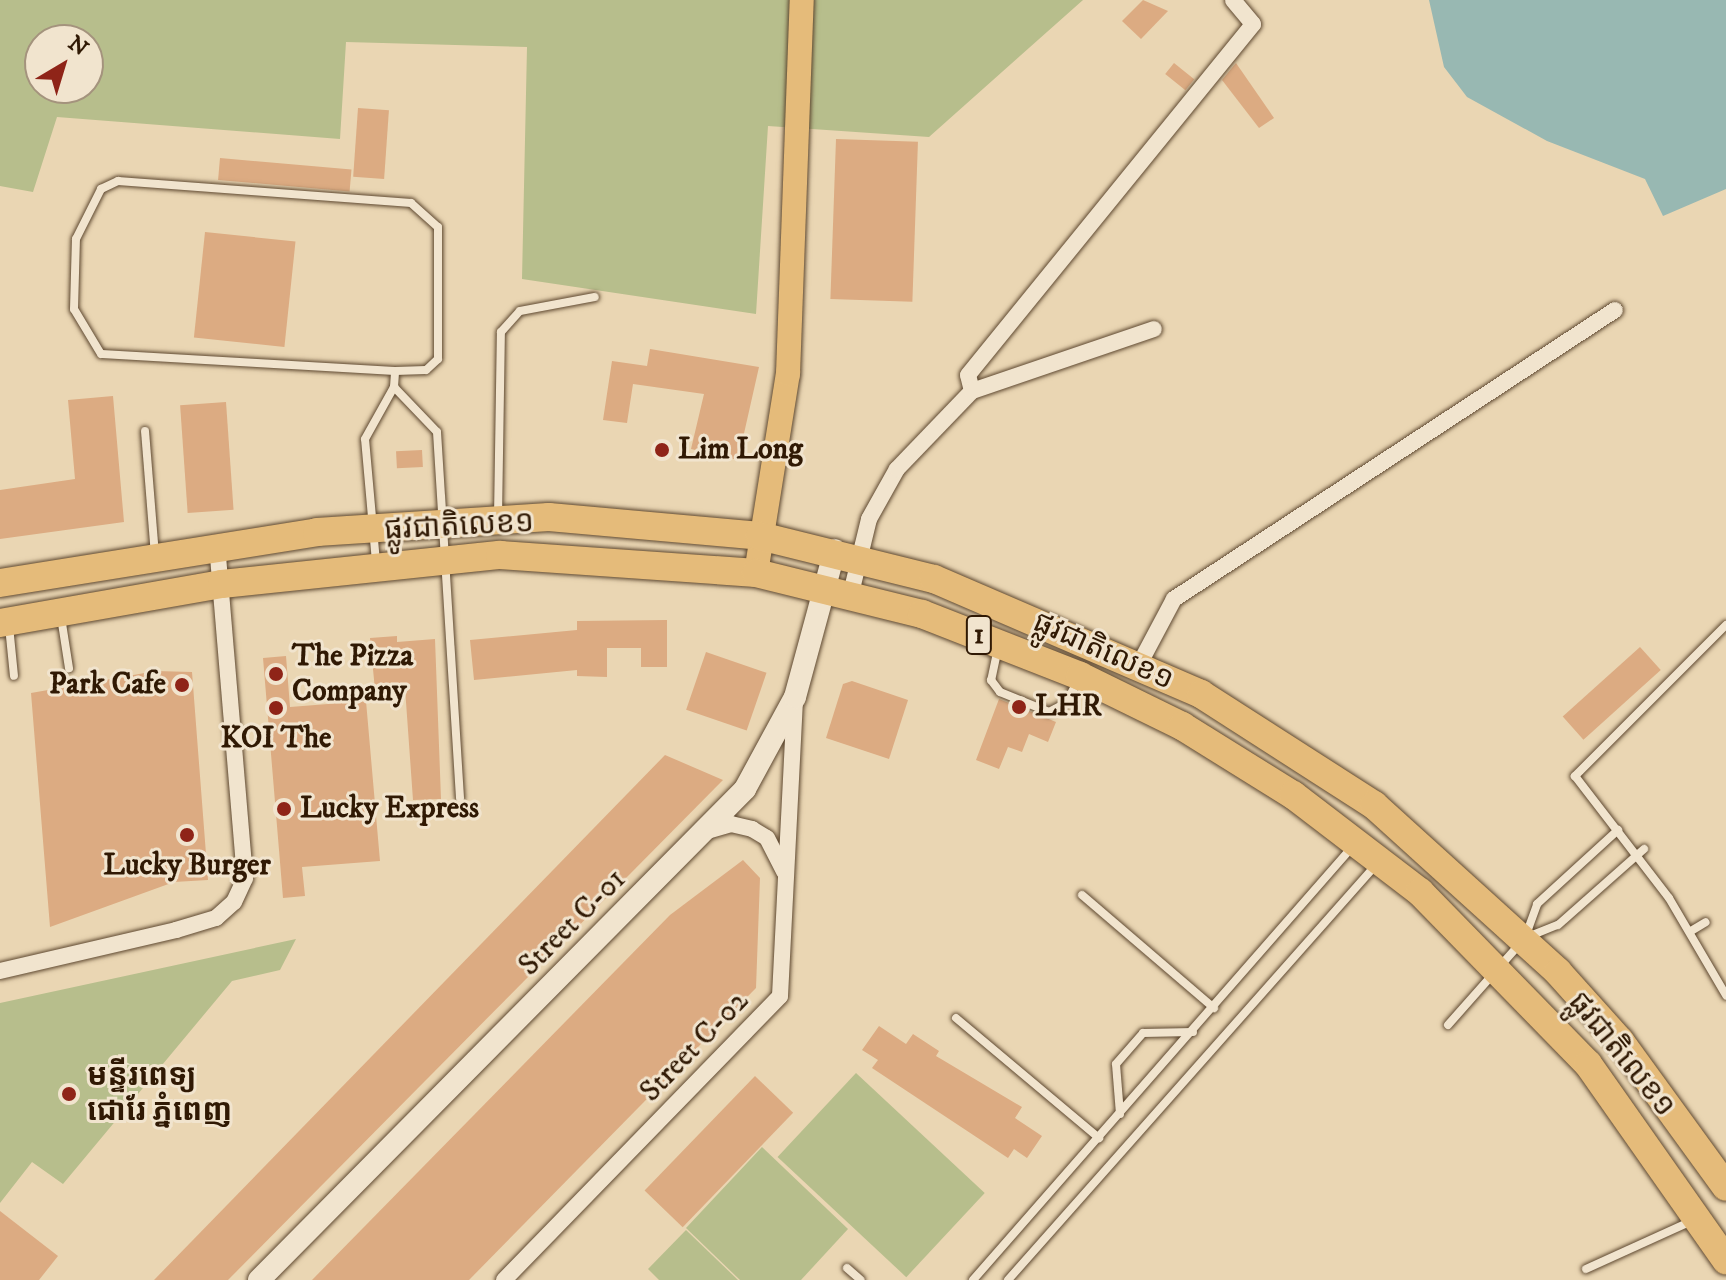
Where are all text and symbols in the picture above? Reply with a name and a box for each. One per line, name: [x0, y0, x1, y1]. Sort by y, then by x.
north arrow: [24, 24, 104, 104]
text: N: [62, 30, 93, 62]
place label: Lim Long: [678, 432, 803, 468]
marker: Lim Long: [653, 441, 671, 459]
street label: ផ្លូវជាតិលេខ១: [383, 505, 535, 549]
street label: ផ្លូវជាតិលេខ១: [1027, 605, 1179, 699]
road number: 1: [965, 611, 993, 659]
place label: The Pizza Company: [292, 639, 413, 710]
marker: The Pizza Company: [267, 665, 285, 683]
place label: Park Cafe: [49, 667, 166, 703]
marker: Park Cafe: [173, 676, 191, 694]
place label: LHR: [1035, 689, 1102, 725]
marker: LHR: [1010, 698, 1028, 716]
marker: KOI The: [267, 699, 285, 717]
place label: KOI The: [221, 721, 331, 757]
place label: Lucky Express: [300, 791, 479, 827]
marker: Lucky Express: [275, 800, 293, 818]
marker: Lucky Burger: [178, 826, 196, 844]
place label: Lucky Burger: [103, 848, 271, 884]
street label: Street C-01: [512, 862, 634, 984]
street label: Street C-02: [633, 984, 757, 1110]
street label: ផ្លូវជាតិលេខ១: [1560, 985, 1682, 1125]
place label: មន្ទីរពេទ្យ ជោរែ ភ្នំពេញ: [87, 1059, 232, 1130]
marker: មន្ទីរពេទ្យ ជោរែ ភ្នំពេញ: [58, 1083, 80, 1105]

